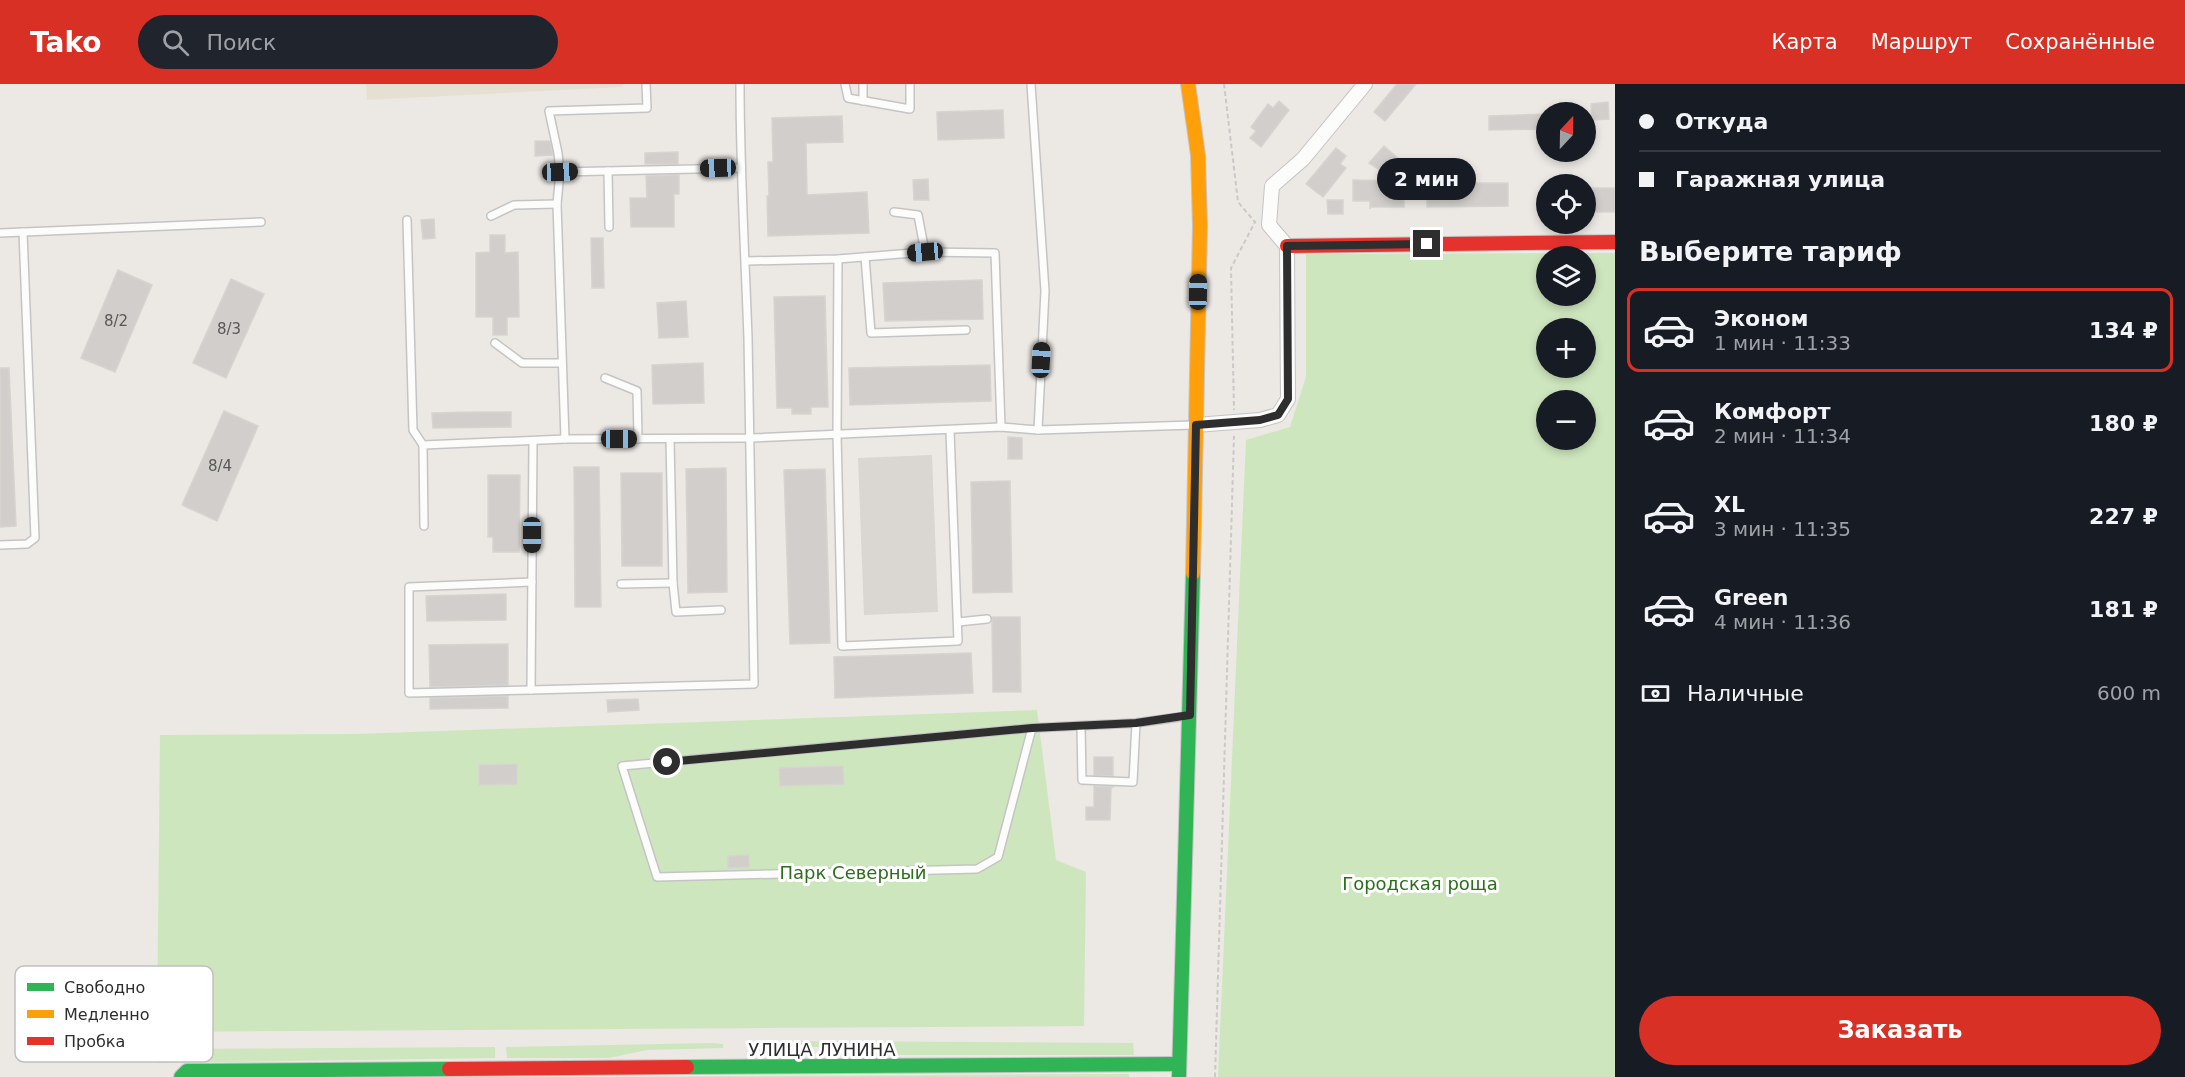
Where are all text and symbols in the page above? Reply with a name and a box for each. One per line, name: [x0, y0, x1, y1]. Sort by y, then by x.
search box: [138, 15, 558, 69]
text: Tako: [30, 26, 102, 59]
icon: search: [159, 26, 192, 59]
text: Поиск: [207, 30, 276, 55]
text: Карта: [1772, 30, 1838, 54]
text: Маршрут: [1871, 30, 1972, 54]
text: Сохранённые: [2005, 30, 2155, 54]
north arrow: [1536, 102, 1596, 162]
map controls: [1536, 102, 1596, 450]
text: Откуда: [1675, 109, 1768, 134]
callout: 2 мин: [1378, 157, 1476, 199]
car: [700, 158, 736, 178]
car: [542, 162, 578, 182]
text: 2 мин: [1394, 167, 1459, 191]
text: Гаражная улица: [1675, 167, 1885, 192]
button: locate: [1536, 174, 1596, 234]
route end: [1413, 230, 1440, 257]
text: Выберите тариф: [1639, 236, 1902, 267]
car: [906, 241, 944, 263]
button: layers: [1536, 246, 1596, 306]
car: [1189, 274, 1207, 310]
icon: car: [1642, 303, 1696, 357]
text: Эконом: [1714, 306, 1809, 331]
house number: 8/2: [104, 312, 128, 330]
button: +: [1536, 318, 1596, 378]
text: 134 ₽: [2089, 318, 2158, 343]
house number: 8/3: [217, 320, 241, 338]
text: 1 мин · 11:33: [1714, 331, 1851, 355]
car: [1031, 342, 1051, 378]
button: −: [1536, 390, 1596, 450]
icon: car: [1642, 396, 1696, 450]
text: Комфорт: [1714, 399, 1831, 424]
text: 180 ₽: [2089, 411, 2158, 436]
text: 2 мин · 11:34: [1714, 424, 1851, 448]
car: [601, 430, 637, 448]
house number: 8/4: [208, 457, 232, 475]
icon: car: [1642, 489, 1696, 543]
text: XL: [1714, 492, 1745, 517]
text: 227 ₽: [2089, 504, 2158, 529]
car: [523, 517, 541, 553]
text: 3 мин · 11:35: [1714, 517, 1851, 541]
icon: car: [1642, 582, 1696, 636]
text: Green: [1714, 585, 1788, 610]
text: 181 ₽: [2089, 597, 2158, 622]
text: 4 мин · 11:36: [1714, 610, 1851, 634]
icon: cash: [1639, 677, 1672, 710]
text: Наличные: [1687, 681, 1804, 706]
text: 600 m: [2097, 681, 2161, 705]
route start: [653, 748, 680, 775]
park label: Парк Северный: [779, 862, 927, 883]
park label: Городская роща: [1342, 873, 1498, 894]
legend: [15, 966, 213, 1062]
text: Свободно: [64, 978, 145, 997]
button: Заказать: [1639, 996, 2161, 1065]
text: Медленно: [64, 1005, 150, 1024]
text: Пробка: [64, 1032, 125, 1051]
street label: УЛИЦА ЛУНИНА: [748, 1039, 896, 1060]

